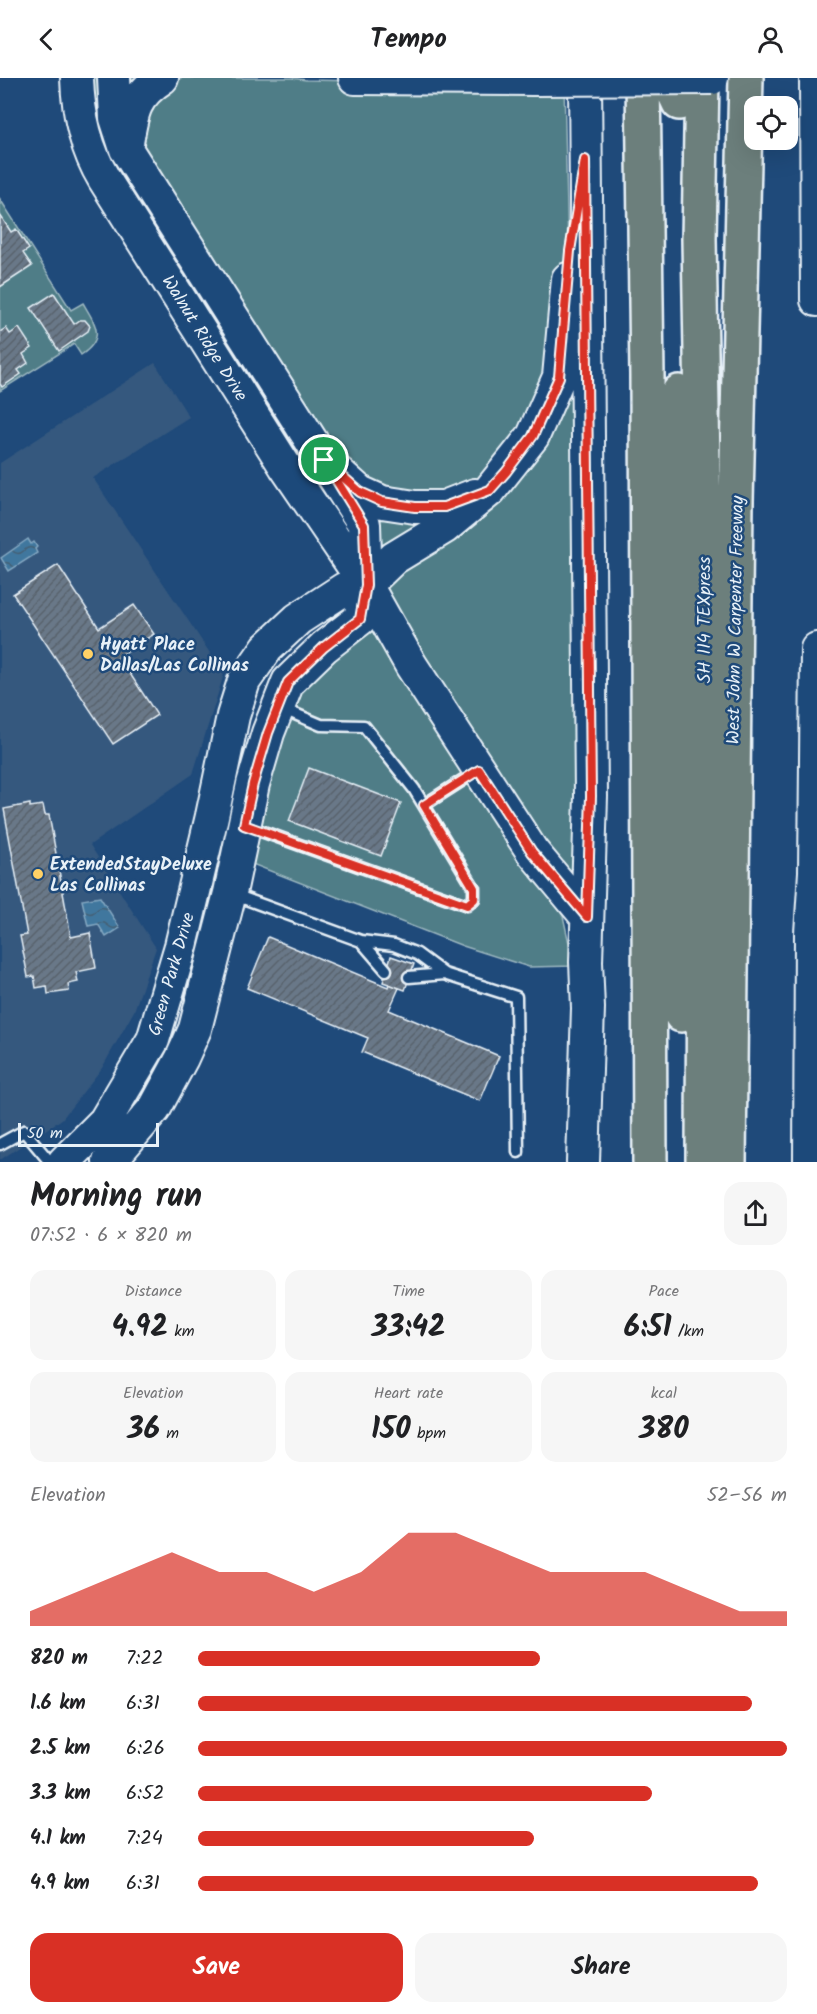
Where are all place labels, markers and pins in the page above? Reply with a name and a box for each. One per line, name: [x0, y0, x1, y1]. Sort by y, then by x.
pin: [298, 434, 349, 485]
place label: Hyatt Place Dallas/Las Collinas: [100, 631, 249, 681]
marker: Hyatt Place Dallas/Las Collinas: [81, 647, 95, 661]
place label: ExtendedStayDeluxe Las Collinas: [50, 851, 212, 901]
marker: ExtendedStayDeluxe Las Collinas: [31, 867, 45, 881]

